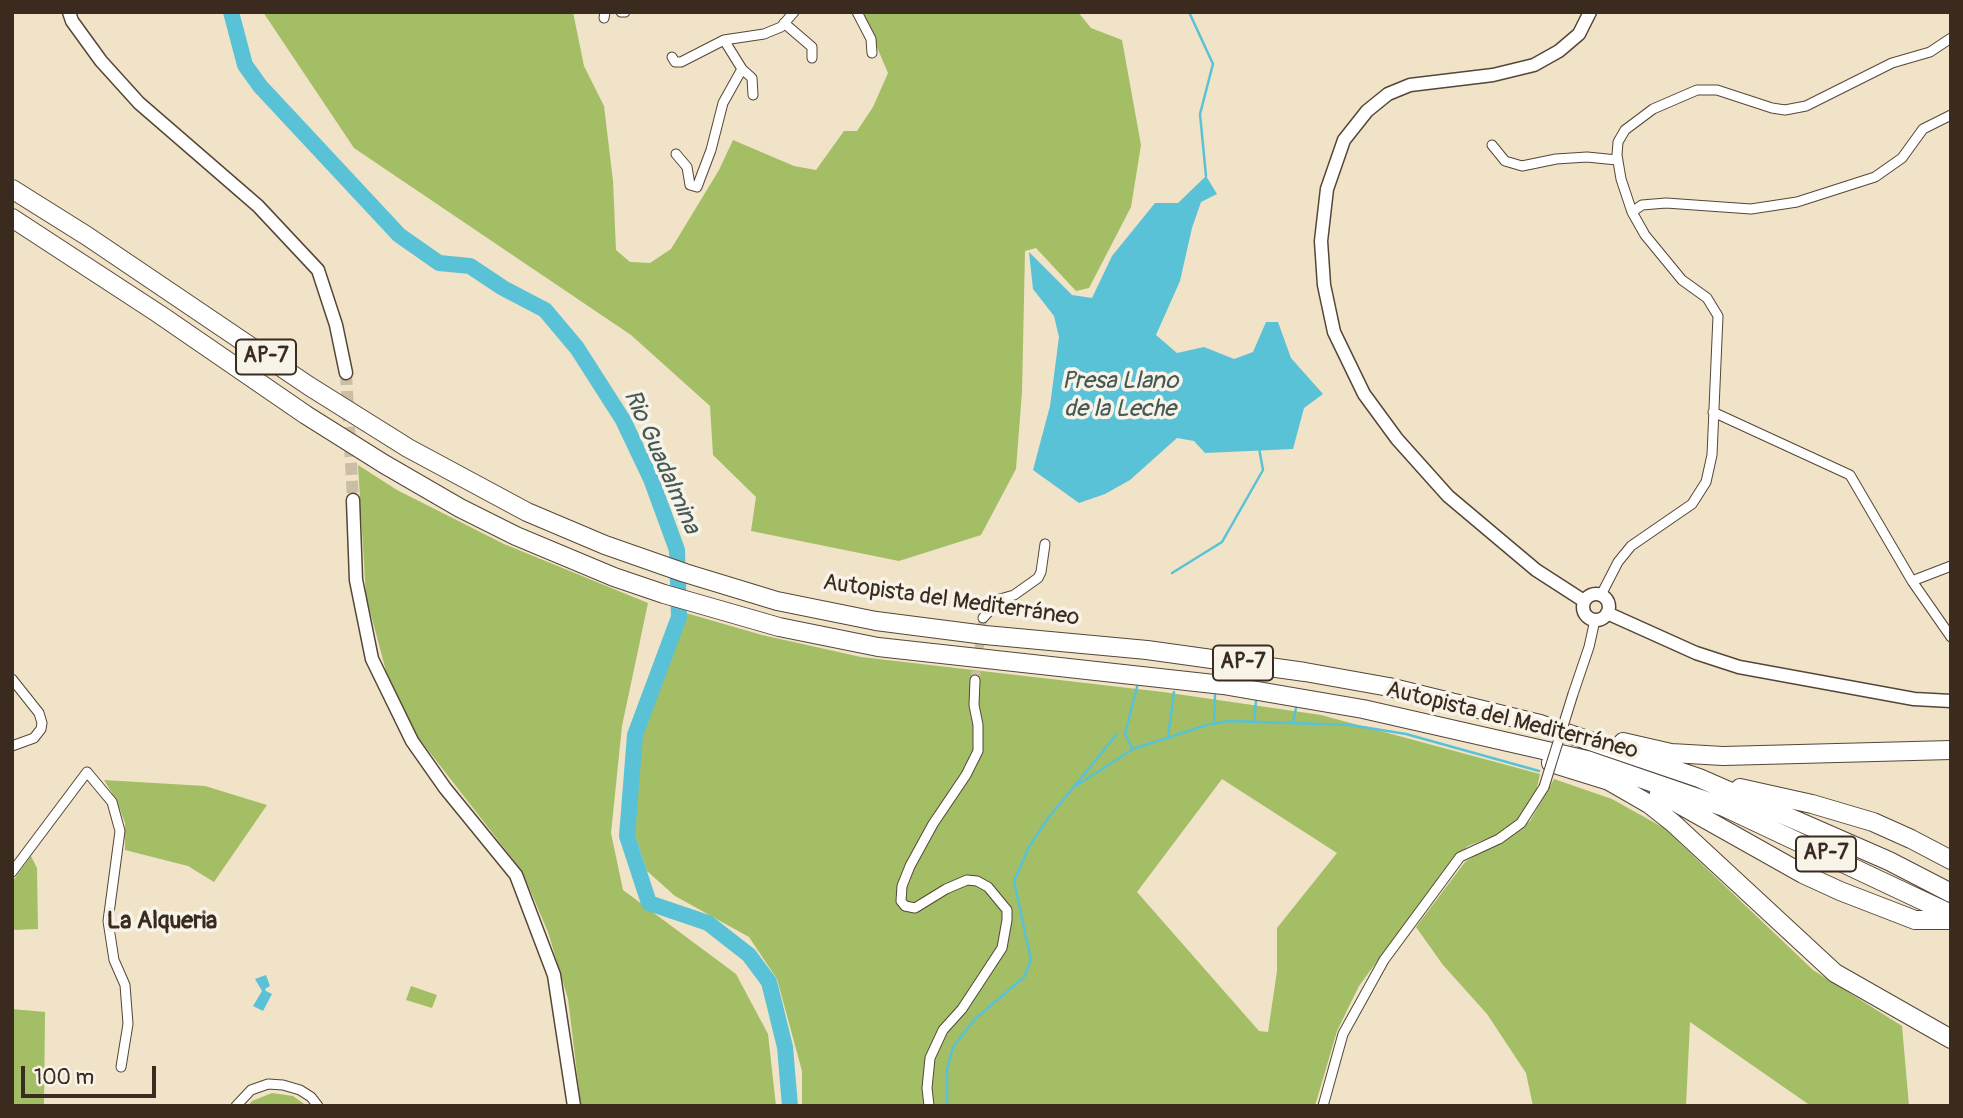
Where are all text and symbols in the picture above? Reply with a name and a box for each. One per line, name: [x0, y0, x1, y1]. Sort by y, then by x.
road number: AP-7: [236, 340, 296, 374]
water label: Presa Llano de la Leche: [1062, 368, 1178, 424]
water label: Rio Guadalmina: [617, 386, 705, 538]
street label: Autopista del Mediterráneo: [821, 569, 1081, 633]
road number: AP-7: [1213, 646, 1273, 680]
street label: Autopista del Mediterráneo: [1383, 676, 1641, 766]
road number: AP-7: [1796, 836, 1856, 872]
district label: La Alqueria: [107, 908, 217, 936]
scale bar: [24, 1052, 159, 1096]
text: 100 m: [34, 1064, 94, 1091]

